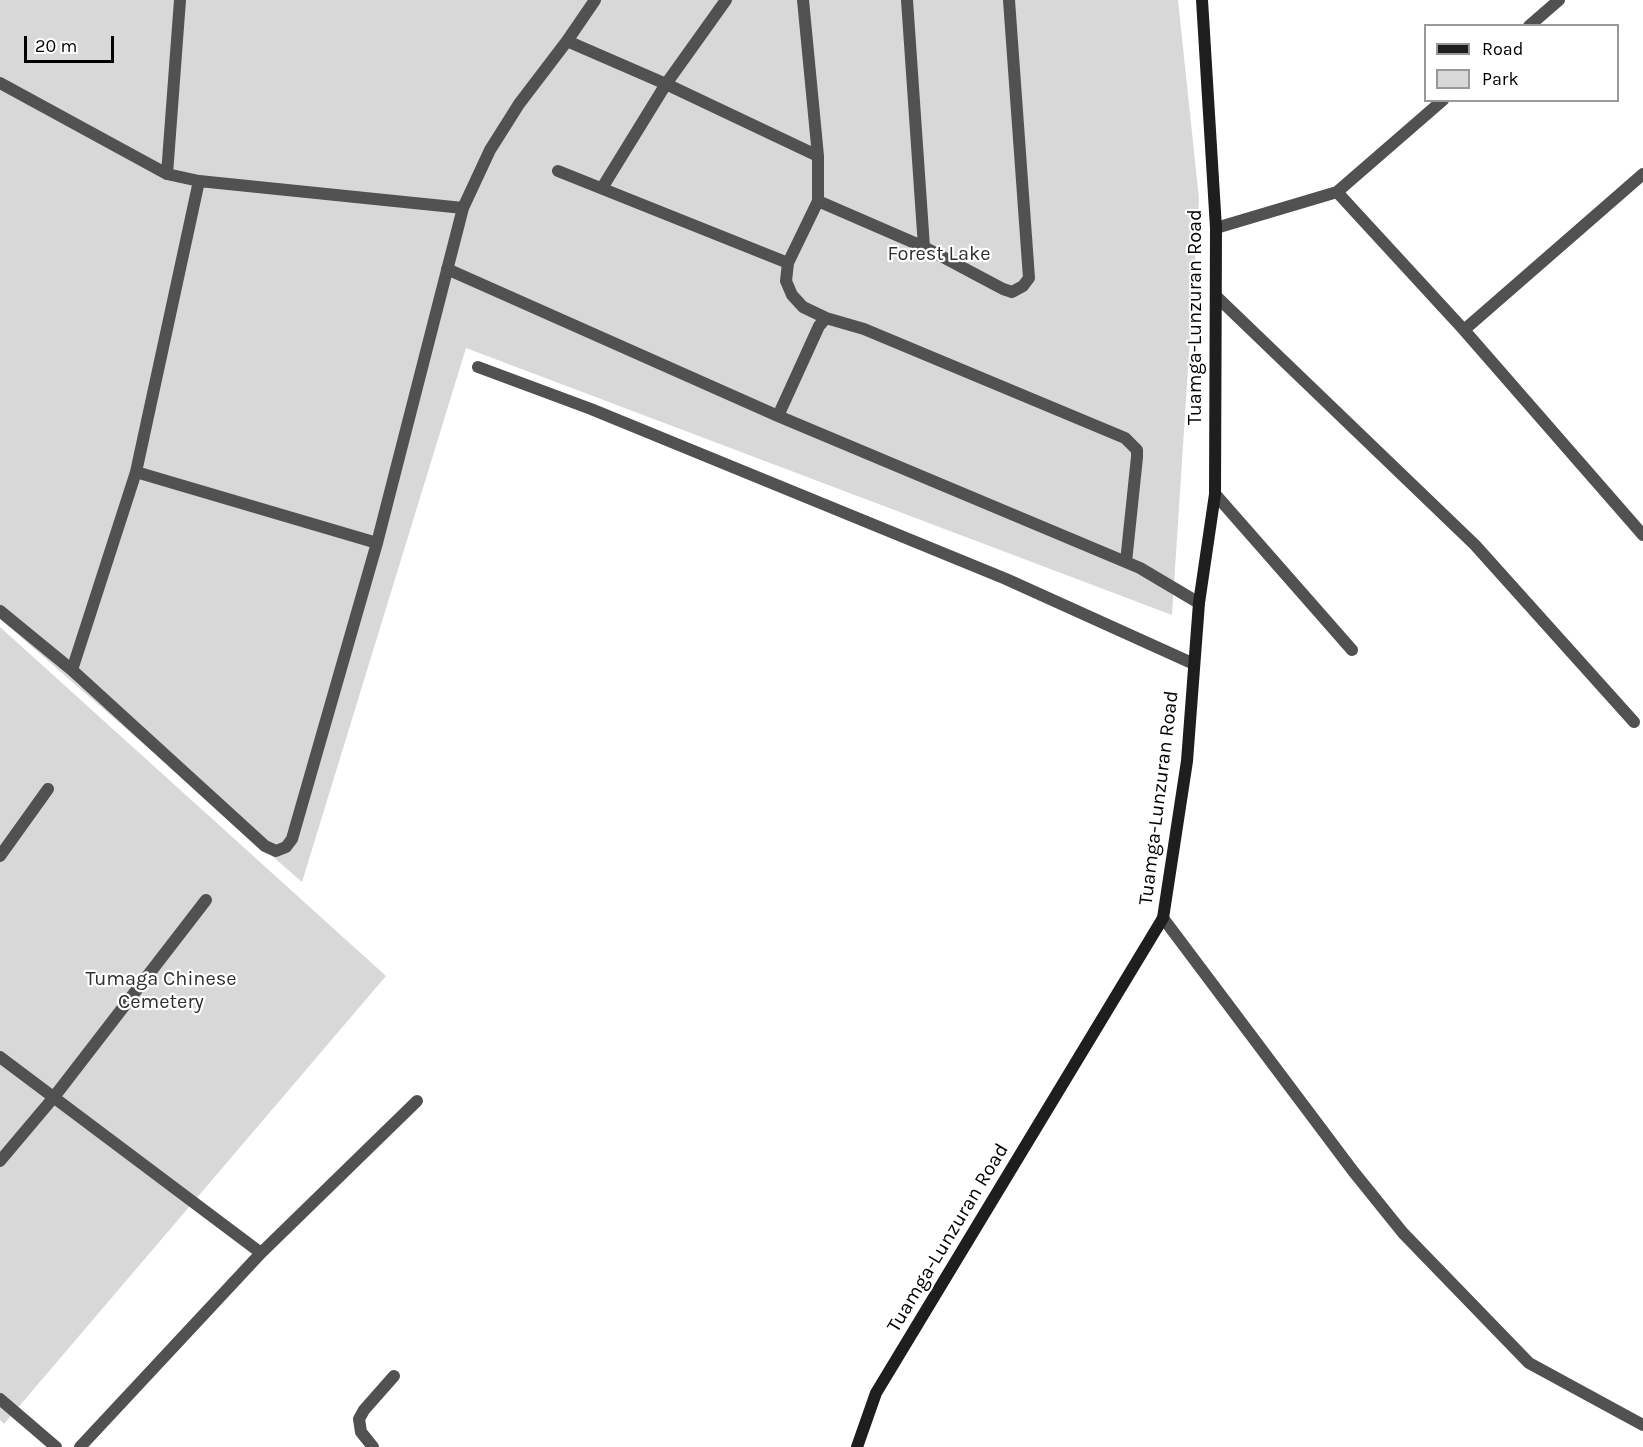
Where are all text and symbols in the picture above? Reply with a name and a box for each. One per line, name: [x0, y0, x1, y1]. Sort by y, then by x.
scale bar: [27, 24, 117, 62]
legend: [1424, 24, 1619, 102]
text: 20 m: [35, 35, 77, 57]
text: Road: [1482, 38, 1523, 60]
text: Park: [1482, 68, 1519, 90]
street label: Tuamga-Lunzuran Road: [1183, 209, 1207, 425]
park label: Forest Lake: [887, 242, 991, 266]
street label: Tuamga-Lunzuran Road: [1134, 689, 1184, 907]
park label: Tumaga Chinese Cemetery: [86, 967, 236, 1014]
street label: Tuamga-Lunzuran Road: [882, 1139, 1014, 1337]

